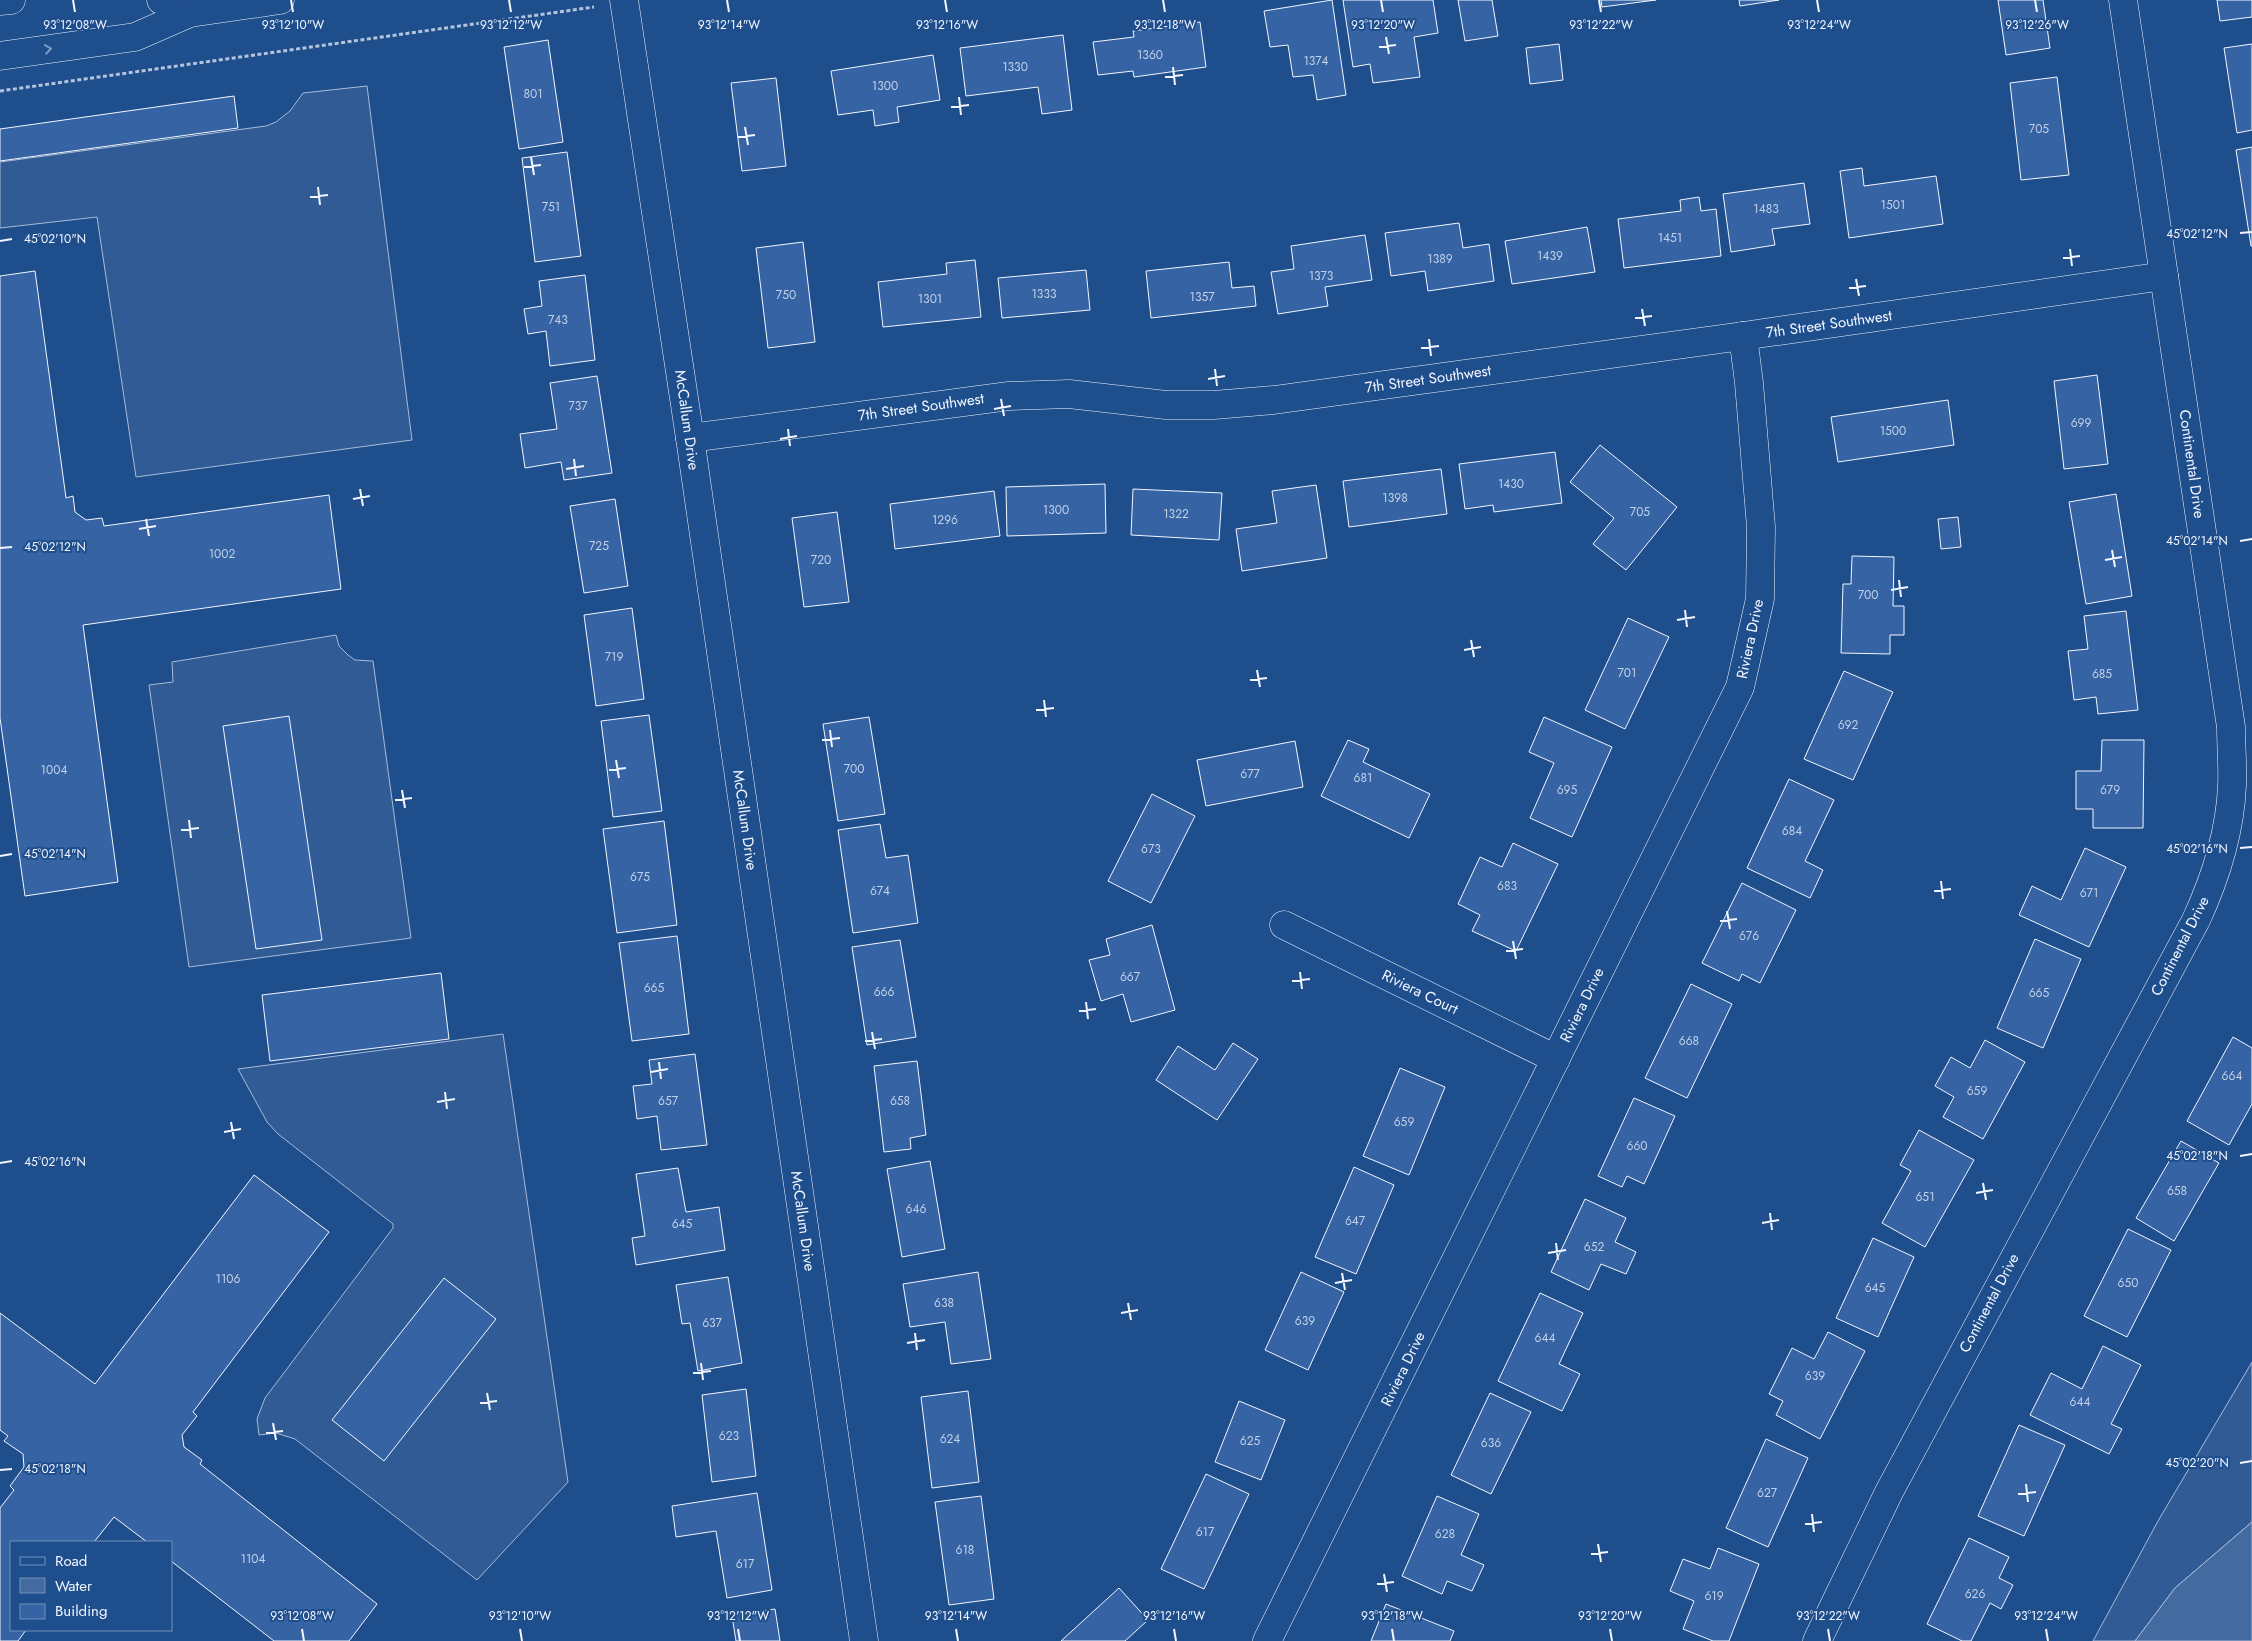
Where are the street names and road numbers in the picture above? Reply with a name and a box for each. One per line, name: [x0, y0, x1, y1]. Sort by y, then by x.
street label: 7th Street Southwest: [1765, 304, 1894, 344]
street label: 7th Street Southwest: [1364, 359, 1493, 399]
street label: McCallum Drive: [669, 368, 705, 472]
street label: 7th Street Southwest: [857, 387, 986, 427]
street label: Continental Drive: [2173, 408, 2211, 520]
street label: Riviera Drive: [1731, 597, 1769, 681]
street label: McCallum Drive: [727, 768, 763, 872]
street label: Continental Drive: [2145, 892, 2215, 1000]
street label: Riviera Court: [1378, 964, 1462, 1020]
street label: Riviera Drive: [1554, 964, 1610, 1046]
street label: McCallum Drive: [785, 1169, 821, 1273]
street label: Continental Drive: [1954, 1249, 2025, 1356]
street label: Riviera Drive: [1375, 1328, 1431, 1410]

